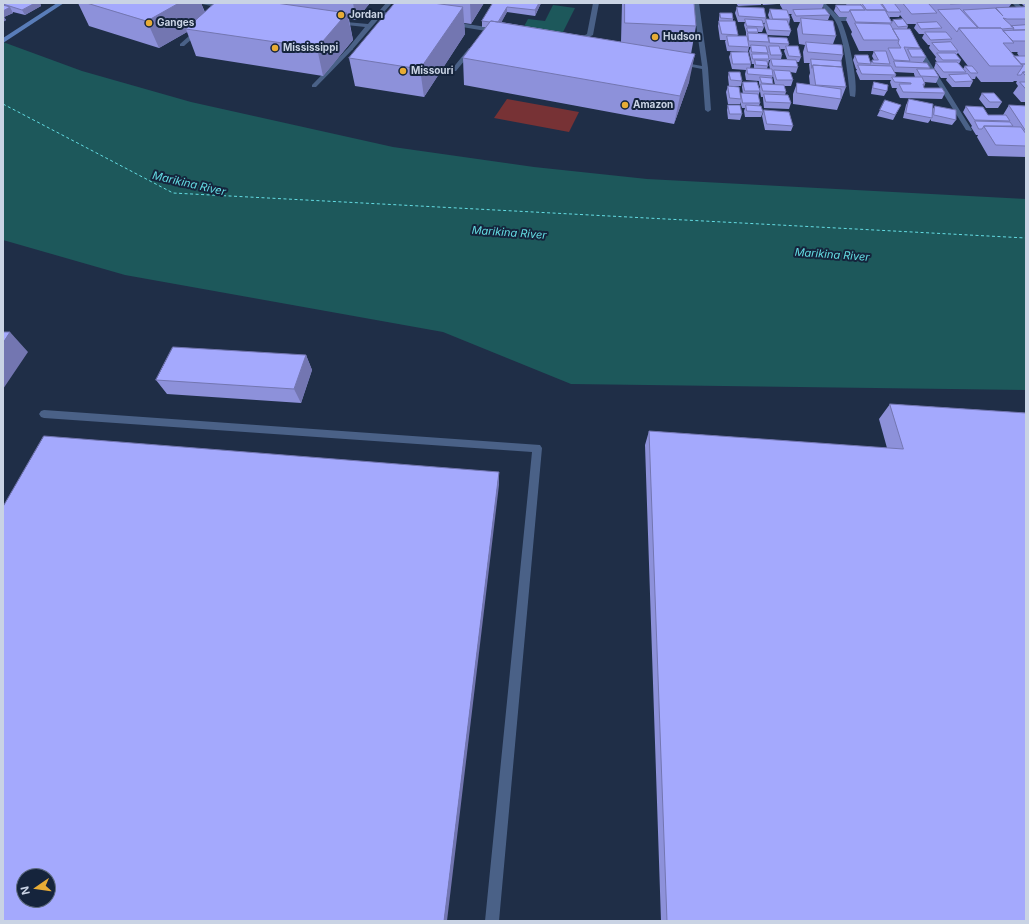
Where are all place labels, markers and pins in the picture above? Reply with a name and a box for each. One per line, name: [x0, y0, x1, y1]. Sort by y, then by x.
place label: Jordan: [349, 9, 383, 21]
marker: Jordan: [336, 10, 346, 20]
place label: Ganges: [157, 17, 194, 29]
marker: Ganges: [144, 18, 154, 28]
place label: Hudson: [663, 31, 701, 43]
marker: Hudson: [650, 32, 660, 42]
place label: Mississippi: [283, 42, 338, 54]
marker: Mississippi: [270, 43, 280, 53]
place label: Missouri: [411, 65, 453, 77]
marker: Missouri: [398, 66, 408, 76]
place label: Amazon: [633, 99, 673, 111]
marker: Amazon: [620, 100, 630, 110]

